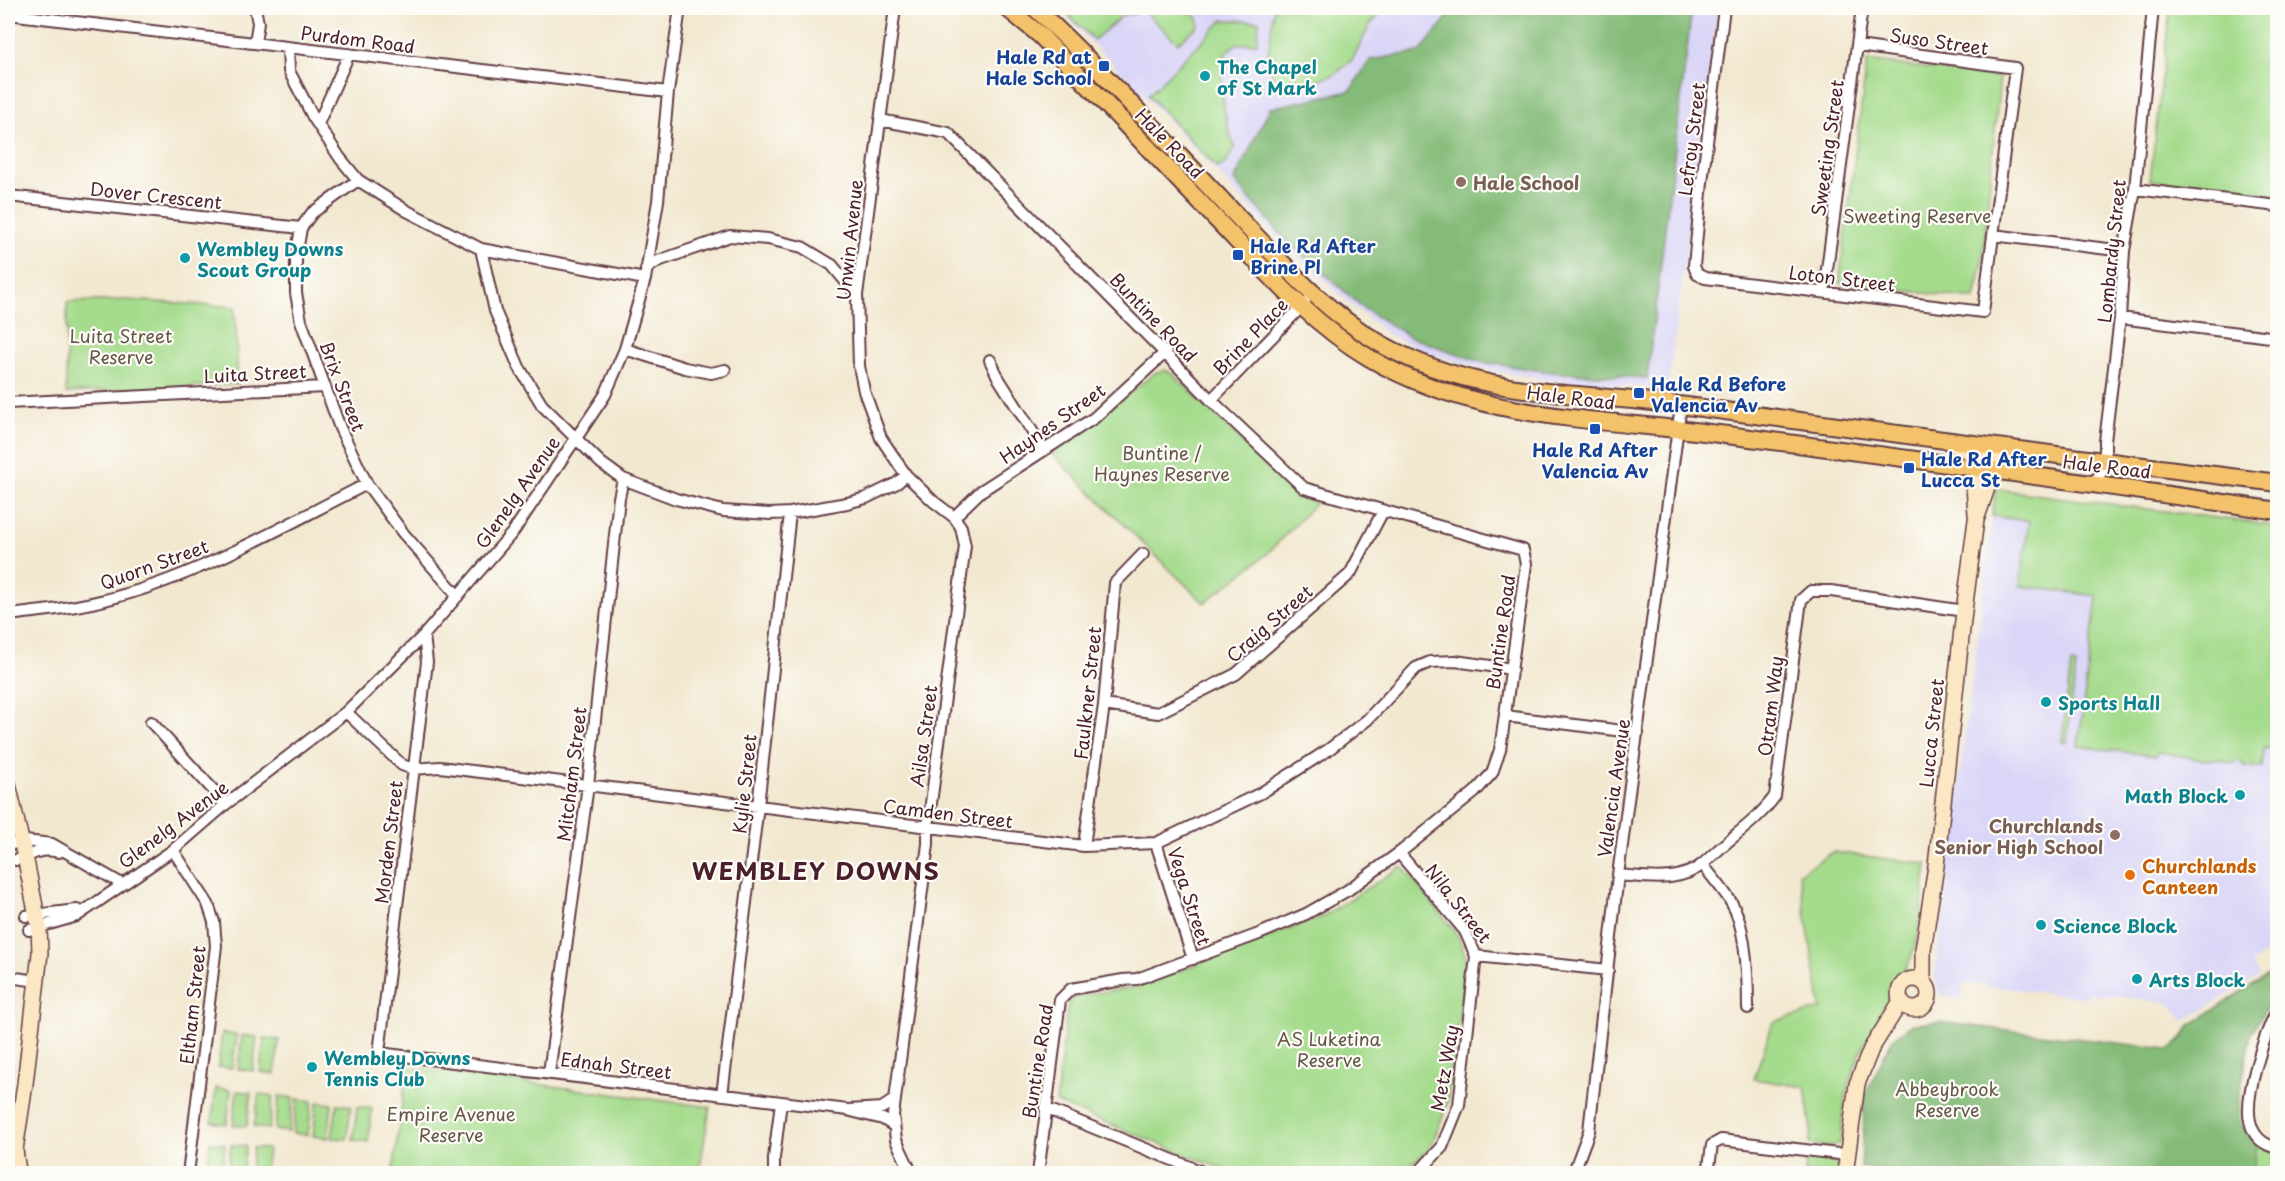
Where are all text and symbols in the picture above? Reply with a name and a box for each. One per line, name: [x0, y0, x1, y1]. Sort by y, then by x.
street label: Purdom Road: [299, 19, 417, 59]
street label: Suso Street: [1888, 21, 1990, 61]
place label: Hale Rd at Hale School: [986, 43, 1092, 91]
place label: The Chapel of St Mark: [1217, 53, 1317, 101]
marker: Hale Rd at Hale School: [1097, 59, 1111, 73]
marker: The Chapel of St Mark: [1198, 69, 1212, 83]
street label: Sweeting Street: [1804, 78, 1850, 218]
street label: Lefroy Street: [1671, 81, 1711, 197]
street label: Hale Road: [1129, 102, 1211, 184]
place label: Hale School: [1473, 169, 1579, 196]
street label: Dover Crescent: [89, 175, 223, 215]
marker: Hale School: [1454, 175, 1468, 189]
street label: Unwin Avenue: [829, 178, 869, 302]
street label: Lombardy Street: [2090, 178, 2132, 324]
park label: Sweeting Reserve: [1843, 202, 1991, 229]
place label: Hale Rd After Brine Pl: [1250, 232, 1376, 280]
place label: Wembley Downs Scout Group: [197, 235, 344, 283]
marker: Hale Rd After Brine Pl: [1231, 248, 1245, 262]
marker: Wembley Downs Scout Group: [178, 251, 192, 265]
street label: Loton Street: [1787, 258, 1897, 298]
street label: Buntine Road: [1104, 266, 1204, 368]
street label: Brine Place: [1206, 291, 1294, 381]
park label: Luita Street Reserve: [70, 322, 172, 370]
street label: Brix Street: [313, 337, 373, 435]
street label: Luita Street: [203, 357, 307, 389]
place label: Hale Rd Before Valencia Av: [1651, 370, 1787, 418]
street label: Haynes Street: [993, 376, 1111, 470]
street label: Hale Road: [1525, 378, 1617, 416]
marker: Hale Rd Before Valencia Av: [1632, 386, 1646, 400]
marker: Hale Rd After Valencia Av: [1588, 422, 1602, 436]
street label: Glenelg Avenue: [468, 430, 566, 554]
place label: Hale Rd After Valencia Av: [1532, 436, 1659, 484]
park label: Buntine / Haynes Reserve: [1094, 439, 1230, 487]
place label: Hale Rd After Lucca St: [1921, 445, 2047, 493]
street label: Hale Road: [2061, 447, 2153, 485]
marker: Hale Rd After Lucca St: [1902, 461, 1916, 475]
street label: Quorn Street: [96, 532, 212, 596]
street label: Buntine Road: [1479, 573, 1521, 691]
street label: Craig Street: [1220, 578, 1318, 668]
street label: Faulkner Street: [1067, 625, 1107, 761]
street label: Otram Way: [1750, 654, 1790, 758]
street label: Lucca Street: [1912, 677, 1950, 789]
street label: Ailsa Street: [902, 683, 944, 789]
place label: Sports Hall: [2058, 689, 2160, 716]
marker: Sports Hall: [2039, 695, 2053, 709]
street label: Mitcham Street: [549, 705, 593, 843]
street label: Valencia Avenue: [1590, 717, 1636, 859]
street label: Kylie Street: [725, 733, 763, 835]
street label: Glenelg Avenue: [112, 773, 234, 874]
street label: Morden Street: [367, 779, 409, 905]
place label: Math Block: [2125, 782, 2228, 809]
marker: Math Block: [2233, 788, 2247, 802]
street label: Camden Street: [882, 792, 1014, 834]
place label: Churchlands Senior High School: [1934, 812, 2103, 860]
marker: Churchlands Senior High School: [2108, 828, 2122, 842]
street label: Vega Street: [1161, 843, 1219, 949]
district label: WEMBLEY DOWNS: [692, 852, 940, 888]
place label: Churchlands Canteen: [2142, 852, 2257, 900]
street label: Nila Street: [1419, 858, 1499, 948]
marker: Churchlands Canteen: [2123, 868, 2137, 882]
place label: Science Block: [2053, 912, 2177, 939]
marker: Science Block: [2034, 918, 2048, 932]
street label: Eltham Street: [172, 944, 212, 1066]
place label: Arts Block: [2148, 966, 2246, 993]
marker: Arts Block: [2130, 972, 2144, 986]
street label: Buntine Road: [1015, 1002, 1059, 1120]
street label: Metz Way: [1423, 1022, 1465, 1114]
park label: AS Luketina Reserve: [1277, 1025, 1382, 1073]
place label: Wembley Downs Tennis Club: [324, 1044, 471, 1092]
street label: Ednah Street: [559, 1045, 673, 1085]
marker: Wembley Downs Tennis Club: [305, 1060, 319, 1074]
park label: Abbeybrook Reserve: [1895, 1075, 1999, 1123]
park label: Empire Avenue Reserve: [386, 1100, 516, 1148]

